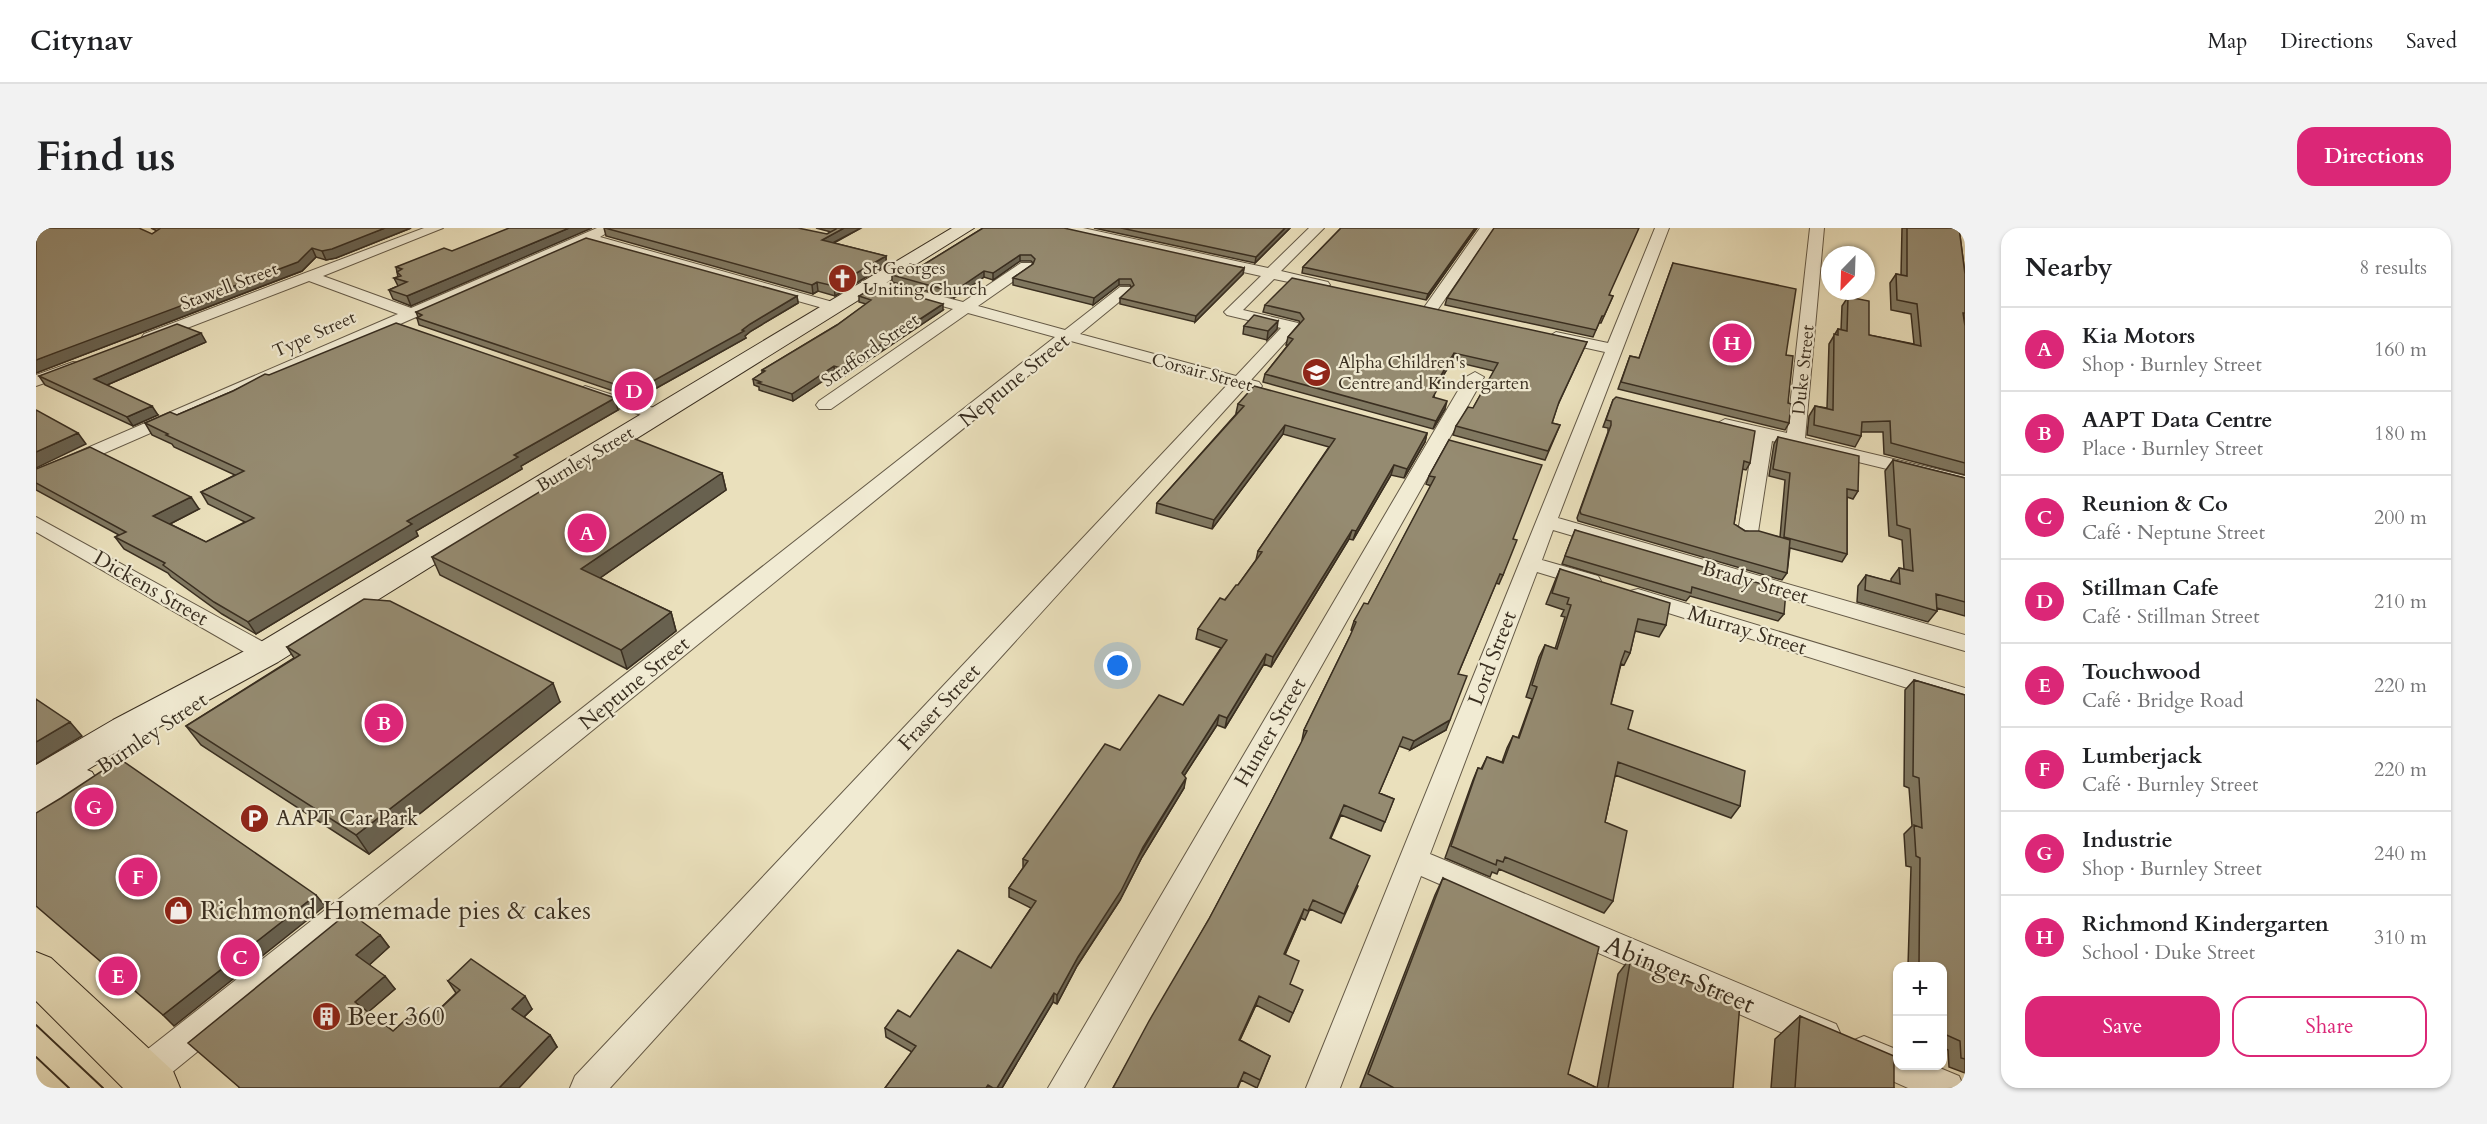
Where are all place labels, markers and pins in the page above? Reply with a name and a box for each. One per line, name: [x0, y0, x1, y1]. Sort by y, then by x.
place label: St Georges Uniting Church: [863, 256, 987, 302]
church icon: St Georges Uniting Church: [826, 262, 858, 294]
pin: H: [1712, 320, 1752, 366]
place label: Alpha Children's Centre and Kindergarten: [1338, 350, 1530, 396]
school or university icon: Alpha Children's Centre and Kindergarten: [1301, 356, 1333, 388]
pin: D: [614, 368, 654, 414]
pin: A: [568, 510, 606, 556]
pin: B: [364, 700, 404, 746]
pin: G: [74, 784, 114, 830]
parking icon: AAPT Car Park: [239, 802, 271, 834]
place label: AAPT Car Park: [276, 804, 419, 833]
pin: F: [118, 854, 158, 900]
place label: Richmond Homemade pies & cakes: [200, 893, 591, 928]
shop icon: Richmond Homemade pies & cakes: [163, 894, 195, 926]
pin: C: [220, 934, 260, 980]
pin: E: [98, 954, 137, 999]
place label: Beer 360: [347, 999, 445, 1034]
building icon: Beer 360: [310, 1000, 342, 1032]

